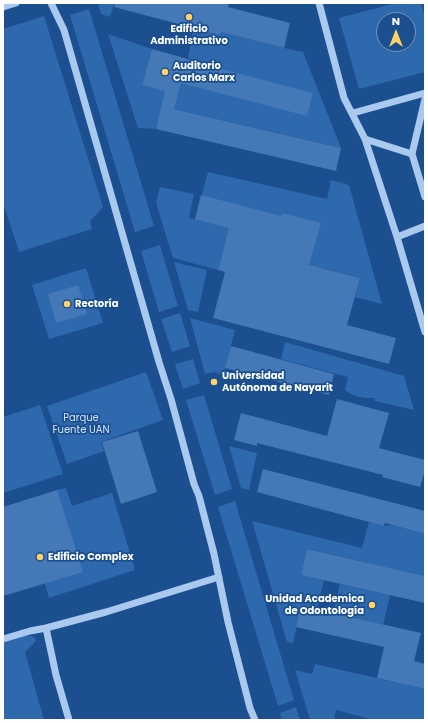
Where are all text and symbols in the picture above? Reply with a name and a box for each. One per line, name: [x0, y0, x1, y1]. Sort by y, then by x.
marker: Edificio Administrativo: [184, 12, 194, 22]
north arrow: [376, 12, 416, 52]
text: N: [392, 13, 400, 29]
place label: Edificio Administrativo: [150, 23, 228, 46]
place label: Auditorio Carlos Marx: [173, 60, 235, 84]
marker: Auditorio Carlos Marx: [160, 67, 170, 77]
place label: Rectoría: [75, 298, 118, 310]
marker: Rectoría: [62, 299, 72, 309]
place label: Universidad Autónoma de Nayarit: [222, 370, 333, 394]
marker: Universidad Autónoma de Nayarit: [209, 377, 219, 387]
park label: Parque Fuente UAN: [52, 412, 110, 436]
place label: Edificio Complex: [48, 551, 134, 563]
marker: Edificio Complex: [35, 552, 45, 562]
place label: Unidad Academica de Odontología: [265, 593, 364, 616]
marker: Unidad Academica de Odontología: [367, 600, 377, 610]

